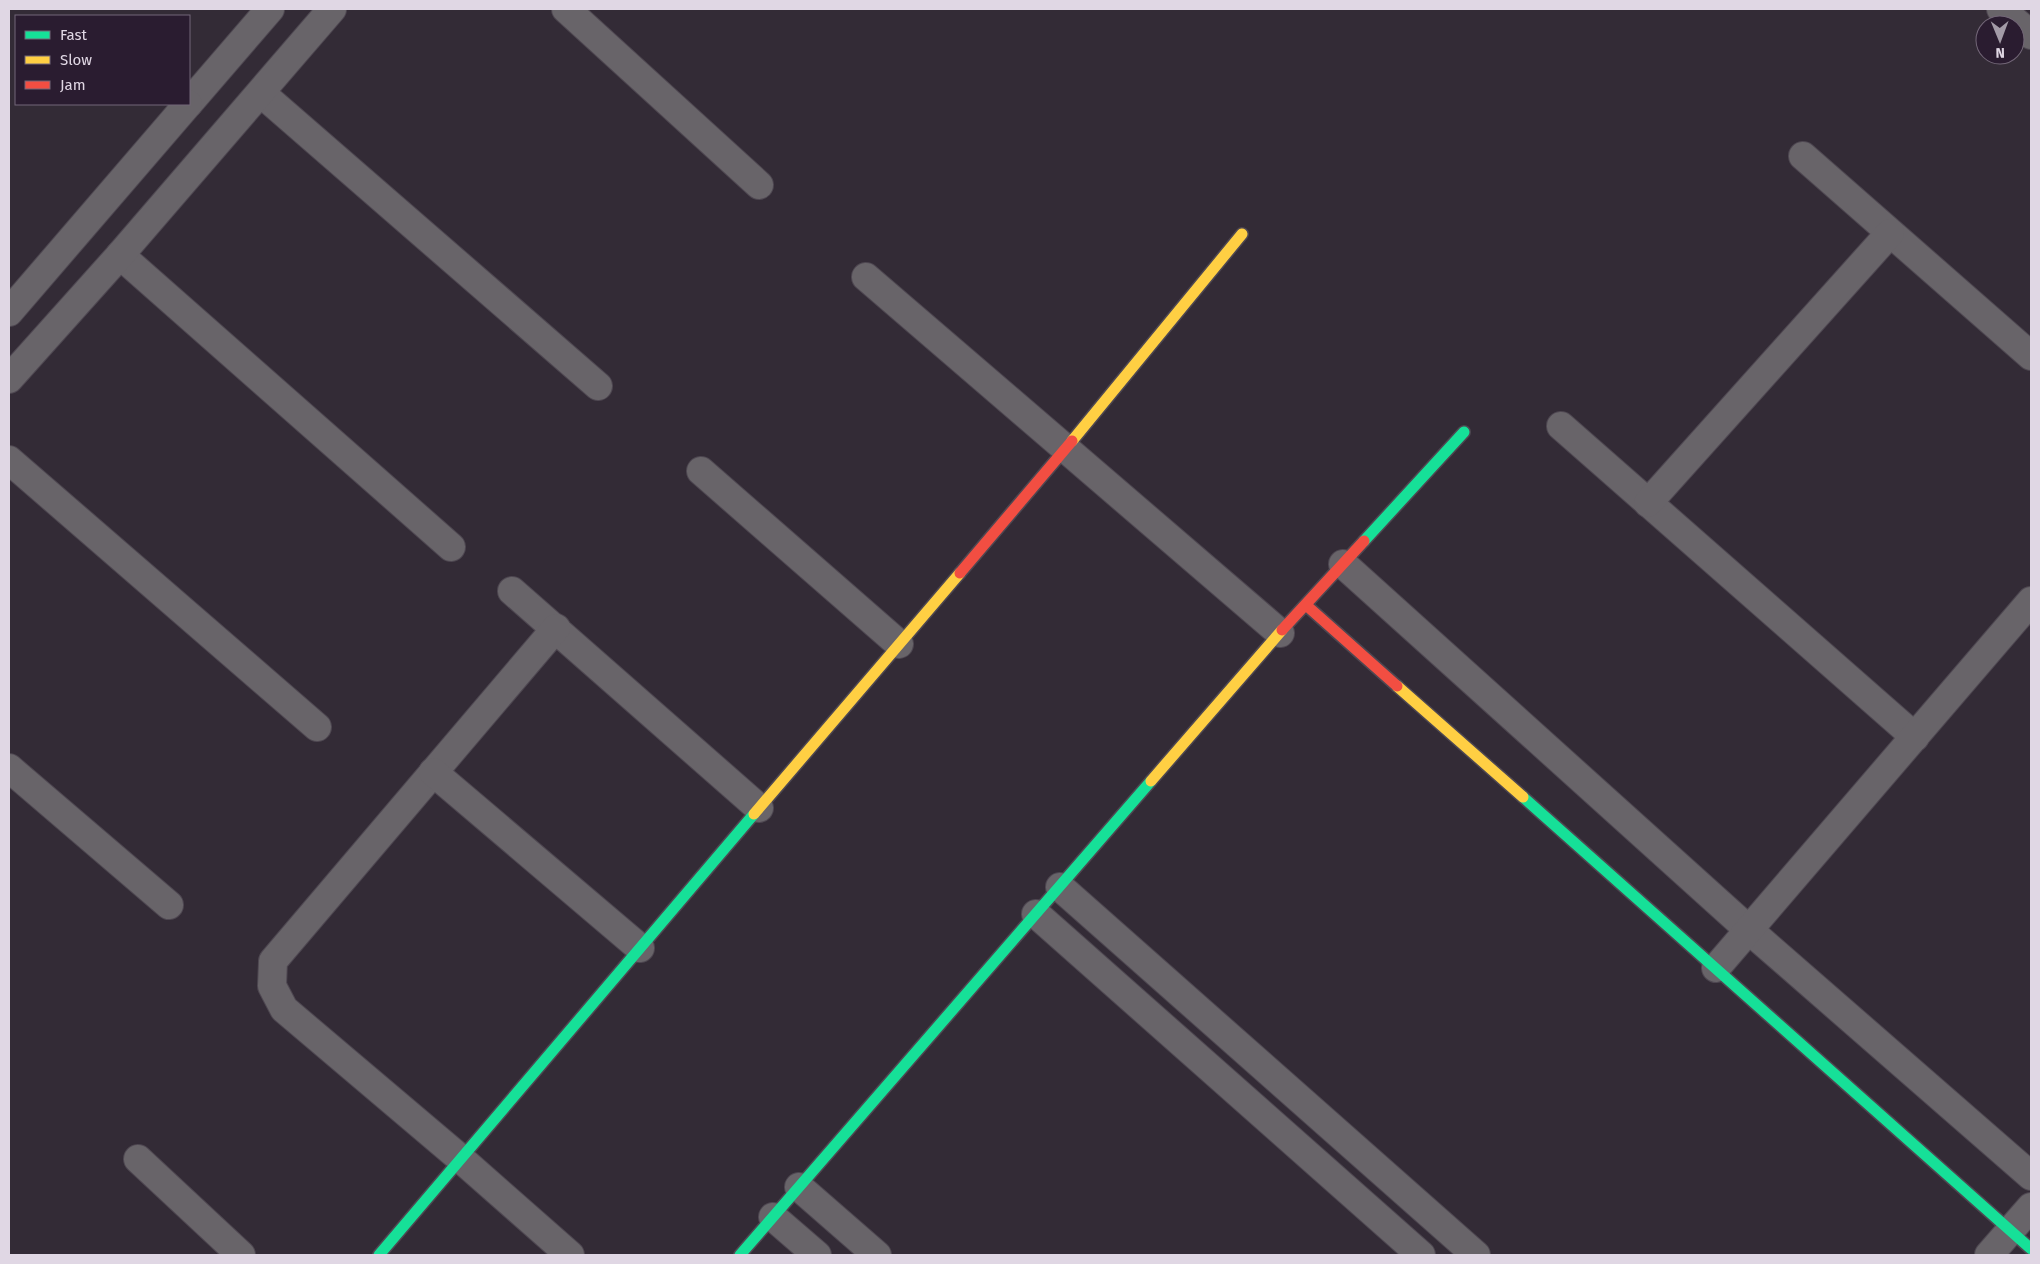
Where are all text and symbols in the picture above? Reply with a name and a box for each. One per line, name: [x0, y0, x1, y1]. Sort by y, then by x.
legend: [15, 15, 190, 105]
north arrow: [1975, 15, 2025, 65]
text: Fast: [60, 26, 87, 44]
text: N: [1995, 44, 2005, 61]
text: Slow: [60, 51, 92, 69]
text: Jam: [60, 76, 86, 94]

